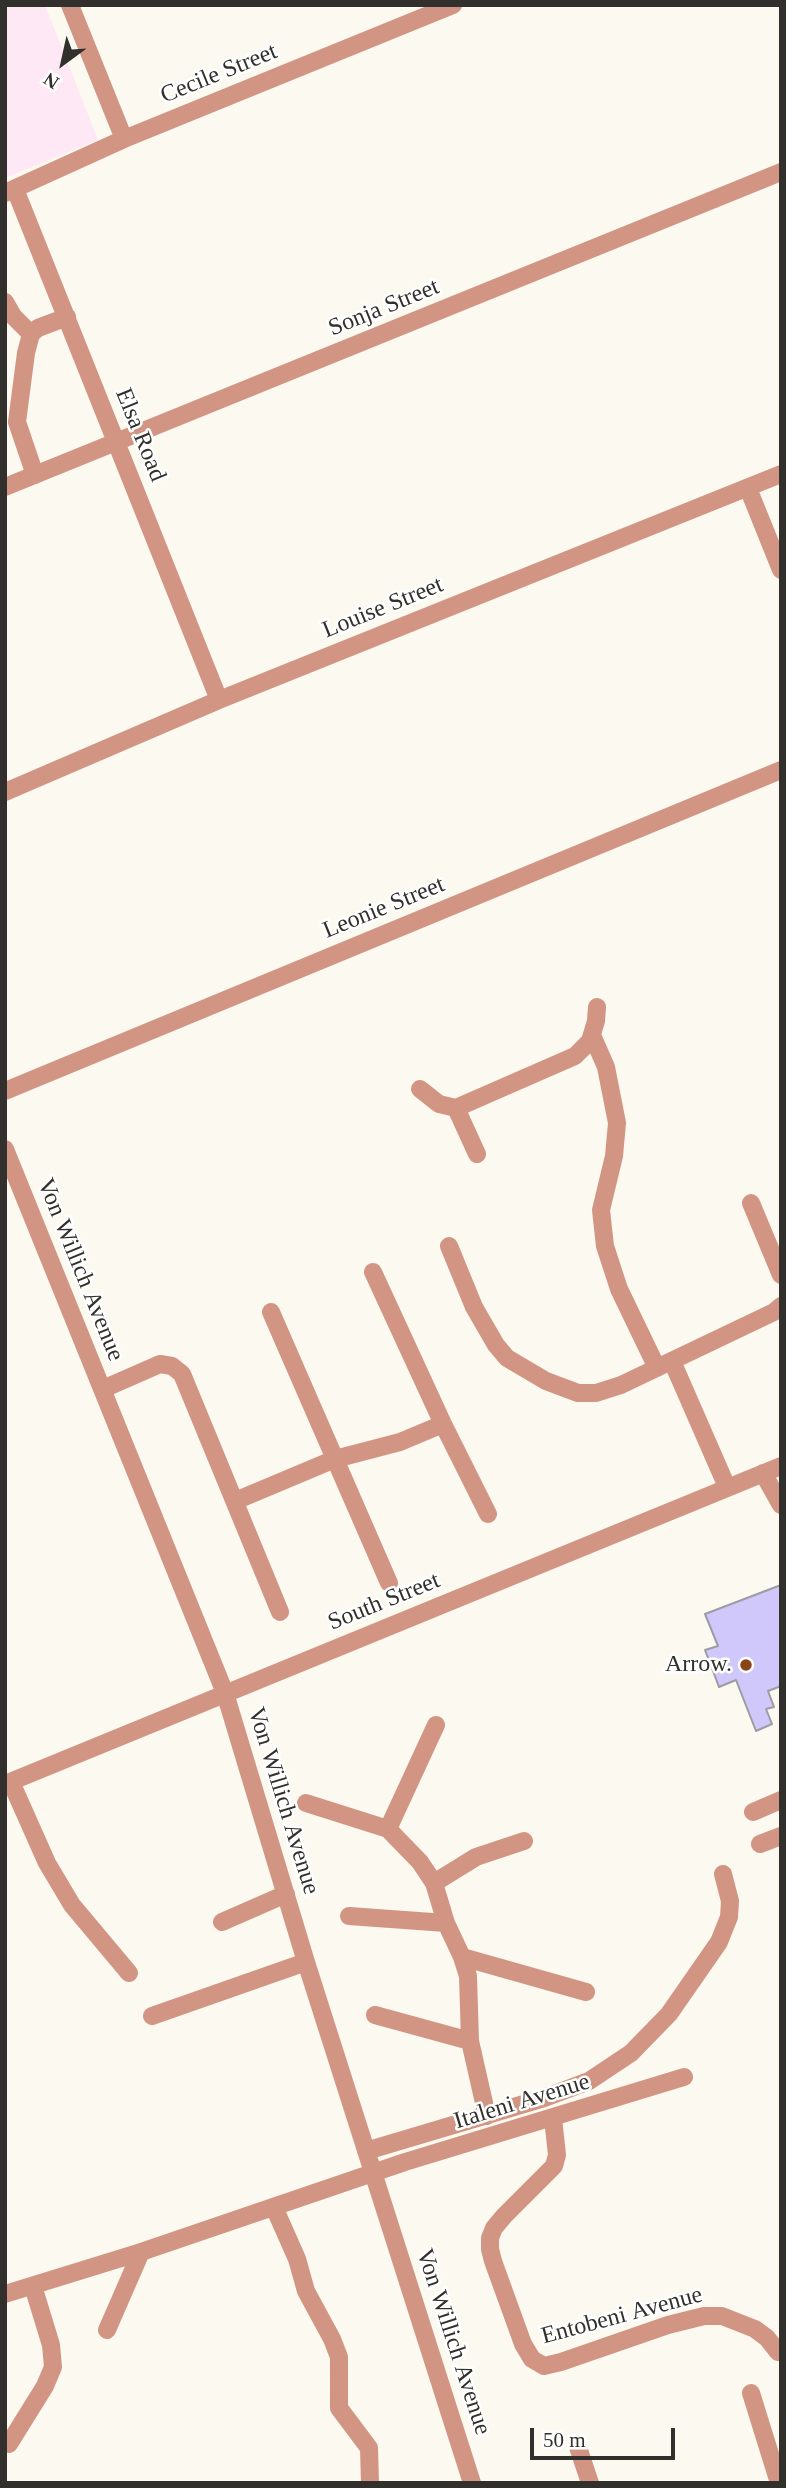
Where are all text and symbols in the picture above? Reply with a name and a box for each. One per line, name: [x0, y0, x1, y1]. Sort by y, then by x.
north arrow: [28, 28, 98, 98]
street label: Cecile Street: [156, 38, 282, 110]
text: N: [40, 68, 63, 94]
street label: Sonja Street: [325, 273, 443, 343]
street label: Elsa Road: [108, 384, 172, 486]
street label: Louise Street: [319, 571, 447, 645]
street label: Leonie Street: [319, 871, 449, 945]
street label: Von Willich Avenue: [30, 1175, 130, 1365]
street label: South Street: [324, 1567, 444, 1637]
place label: Arrow.: [665, 1651, 732, 1679]
marker: Arrow.: [738, 1657, 754, 1673]
street label: Von Willich Avenue: [241, 1704, 325, 1898]
street label: Italeni Avenue: [451, 2068, 593, 2136]
street label: Von Willich Avenue: [409, 2245, 497, 2439]
street label: Entobeni Avenue: [538, 2281, 706, 2351]
scale bar: [534, 2414, 679, 2458]
text: 50 m: [543, 2428, 586, 2452]

